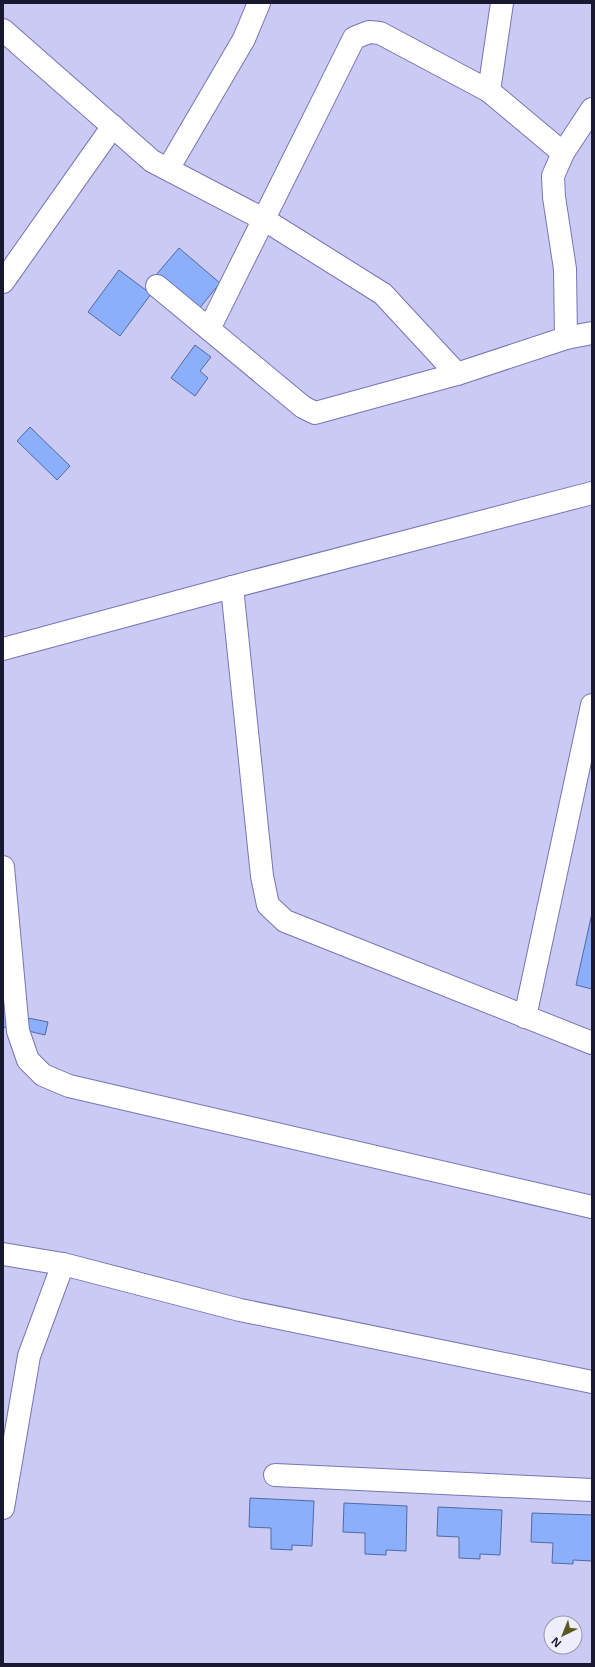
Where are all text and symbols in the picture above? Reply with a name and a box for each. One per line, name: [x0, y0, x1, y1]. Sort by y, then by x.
north arrow: [543, 1615, 583, 1655]
text: N: [547, 1634, 564, 1651]

